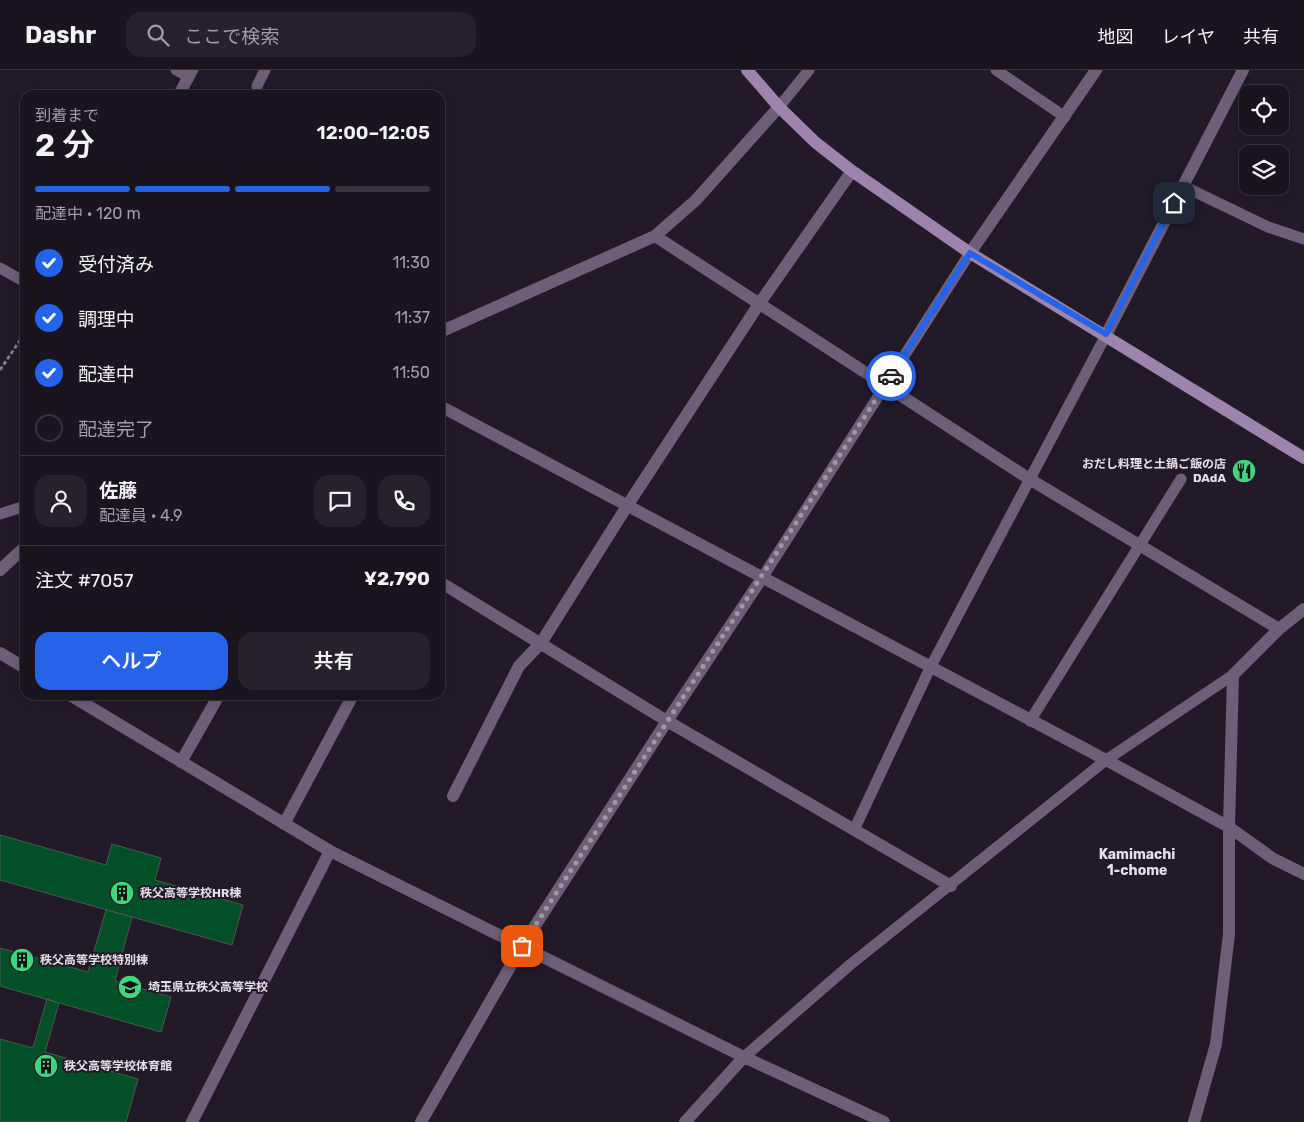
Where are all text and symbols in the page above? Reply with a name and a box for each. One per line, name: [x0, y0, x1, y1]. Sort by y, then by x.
search box: [126, 12, 476, 57]
text: Dashr: [25, 21, 96, 49]
icon: search: [144, 21, 172, 49]
text: ここで検索: [184, 25, 279, 48]
text: 地図: [1098, 26, 1134, 48]
text: レイヤ: [1162, 26, 1215, 48]
text: 共有: [1243, 26, 1279, 48]
map controls: [1239, 85, 1289, 195]
button: locate: [1239, 85, 1289, 135]
text: 到着まで: [35, 106, 99, 125]
text: 12:00–12:05: [317, 121, 430, 144]
text: 2 分: [35, 126, 94, 164]
button: layers: [1239, 145, 1289, 195]
pin: [1153, 182, 1195, 224]
icon: home: [1160, 189, 1188, 217]
text: 配達中 · 120 m: [35, 204, 141, 223]
icon: check: [35, 249, 63, 277]
text: 受付済み: [78, 253, 154, 276]
text: 11:30: [392, 253, 430, 272]
icon: check: [35, 304, 63, 332]
text: 調理中: [78, 308, 135, 331]
text: 11:37: [394, 308, 430, 327]
courier: [866, 351, 916, 401]
icon: check: [35, 359, 63, 387]
icon: car: [877, 362, 905, 390]
text: 配達中: [78, 363, 135, 386]
text: 11:50: [393, 363, 430, 382]
text: 配達完了: [78, 418, 154, 441]
place label: おだし料理と土鍋ご飯の店 DAdA: [1082, 457, 1226, 485]
restaurant icon: おだし料理と土鍋ご飯の店 DAdA: [1231, 458, 1257, 484]
button: person: [35, 475, 87, 527]
button: chat: [314, 475, 366, 527]
button: phone: [378, 475, 430, 527]
text: 佐藤: [99, 479, 137, 502]
text: 配達員 · 4.9: [99, 506, 183, 525]
text: ¥2,790: [364, 567, 430, 590]
text: 注文 #7057: [35, 569, 133, 592]
button: ヘルプ: [35, 632, 228, 690]
button: 共有: [238, 632, 430, 690]
district label: Kamimachi 1-chome: [1099, 846, 1175, 879]
building icon: 秩父高等学校HR棟: [109, 880, 135, 906]
place label: 秩父高等学校HR棟: [140, 886, 241, 900]
pin: [501, 925, 543, 967]
icon: bag: [508, 932, 536, 960]
building icon: 秩父高等学校特別棟: [9, 947, 35, 973]
place label: 秩父高等学校特別棟: [40, 953, 148, 967]
school or university icon: 埼玉県立秩父高等学校: [117, 974, 143, 1000]
place label: 埼玉県立秩父高等学校: [148, 980, 268, 994]
building icon: 秩父高等学校体育館: [33, 1053, 59, 1079]
place label: 秩父高等学校体育館: [64, 1059, 172, 1073]

